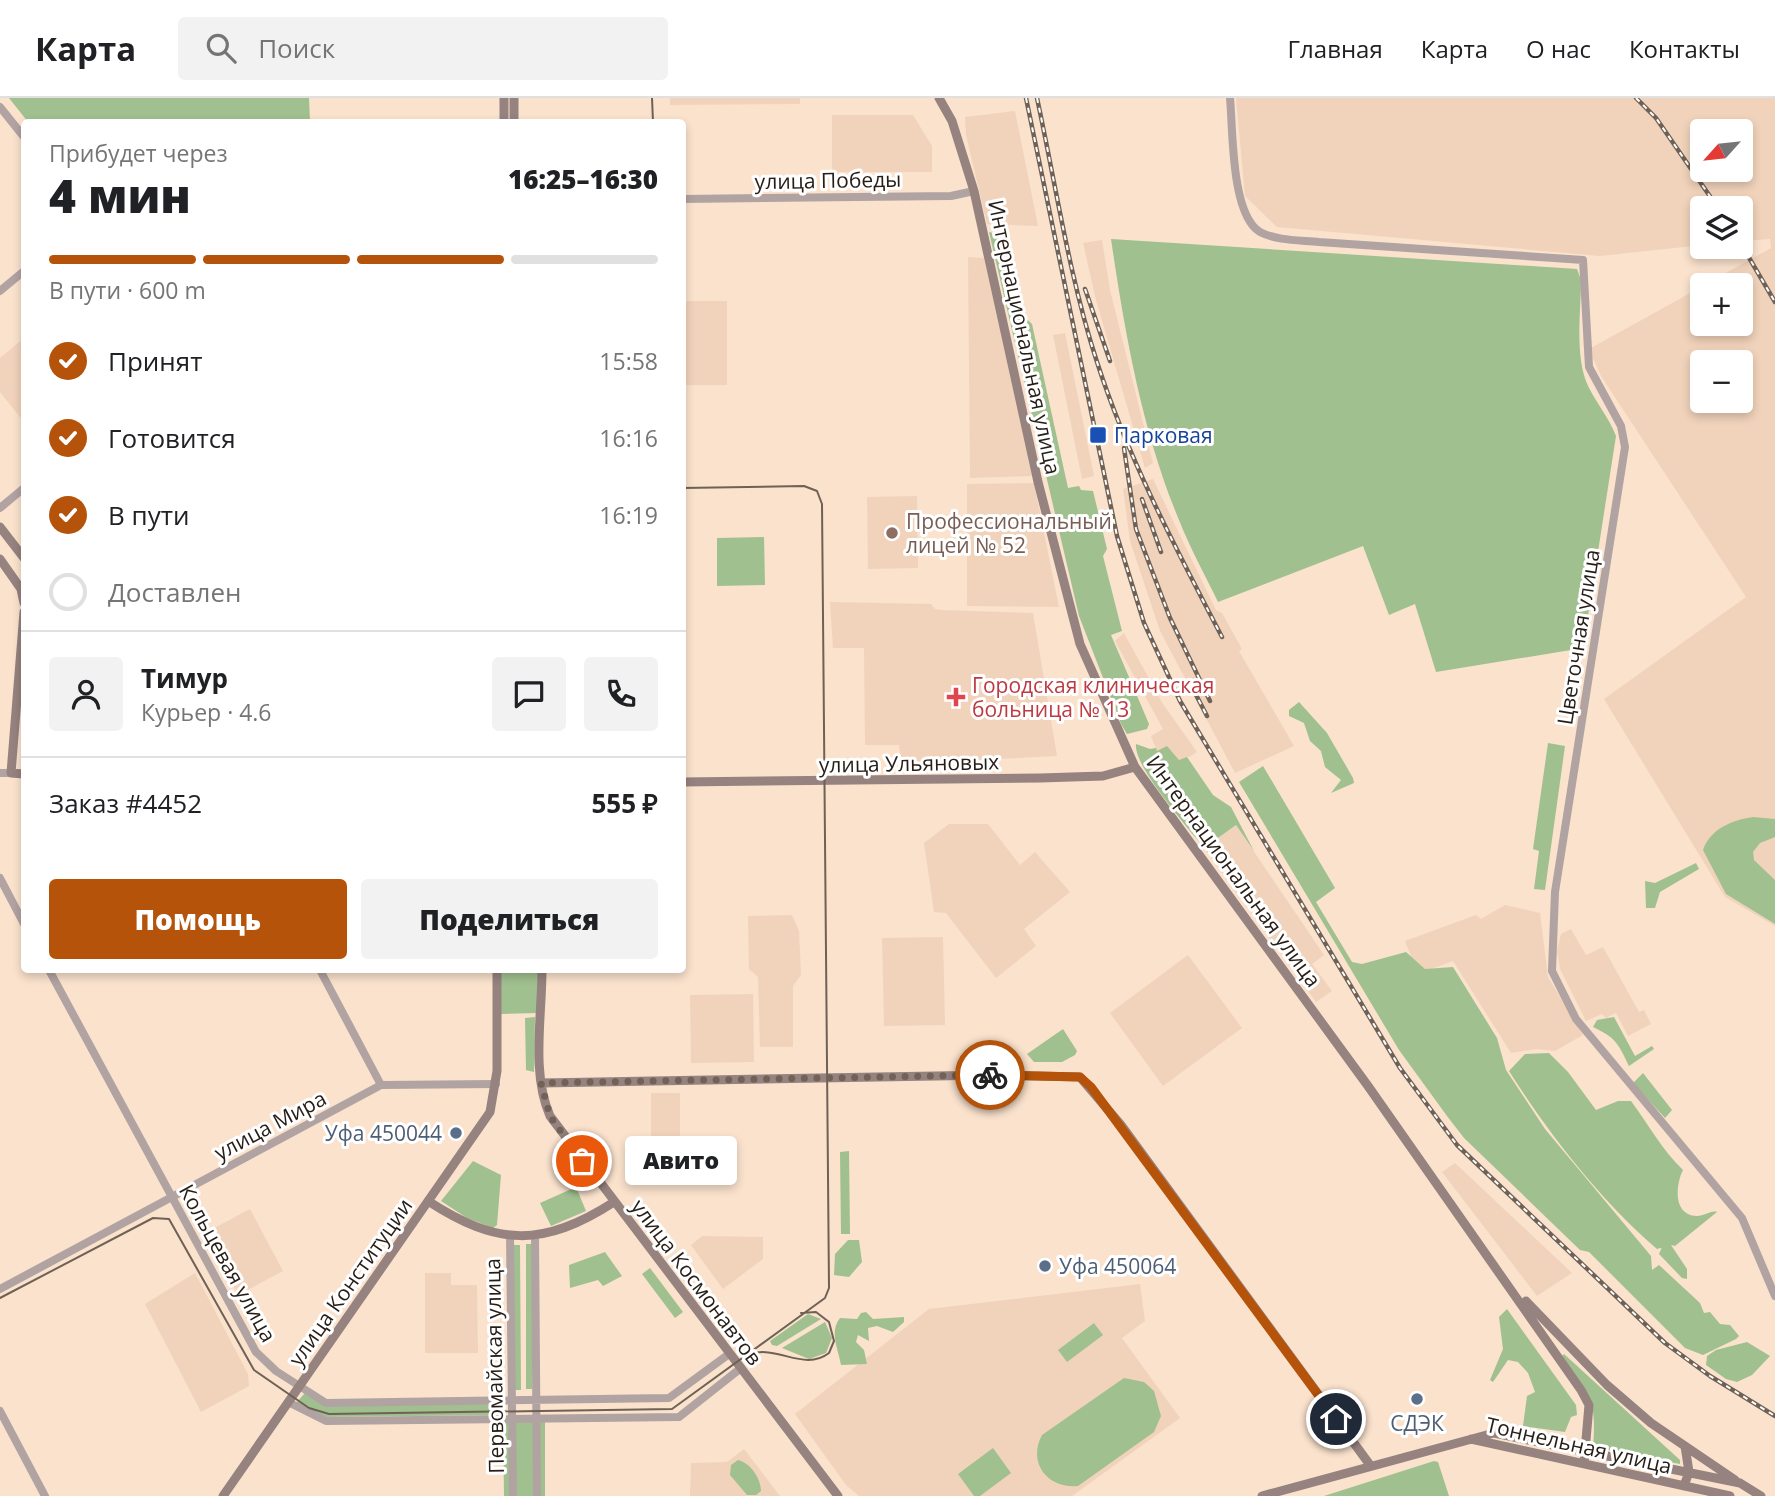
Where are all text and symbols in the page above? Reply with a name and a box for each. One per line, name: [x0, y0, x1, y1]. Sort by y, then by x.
search box: [178, 17, 668, 80]
text: Карта: [35, 26, 136, 71]
icon: search: [202, 29, 240, 67]
text: Поиск: [258, 30, 335, 66]
text: Главная: [1288, 32, 1383, 65]
text: Карта: [1421, 32, 1488, 65]
text: О нас: [1526, 32, 1591, 65]
text: Контакты: [1629, 32, 1740, 65]
north arrow: [1690, 119, 1754, 182]
map controls: [1690, 119, 1753, 413]
text: Прибудет через: [49, 137, 228, 169]
text: 16:25–16:30: [508, 161, 658, 197]
text: 4 мин: [49, 164, 191, 226]
street label: улица Победы: [754, 165, 902, 195]
button: layers: [1690, 196, 1753, 259]
street label: Интернациональная улица: [982, 197, 1068, 477]
button: +: [1690, 273, 1753, 336]
text: В пути · 600 m: [49, 274, 206, 306]
icon: check: [49, 342, 87, 380]
text: Принят: [108, 343, 202, 379]
text: 15:58: [599, 345, 658, 377]
button: −: [1690, 350, 1753, 413]
icon: check: [49, 419, 87, 457]
text: Готовится: [108, 420, 236, 456]
place label: Парковая: [1114, 421, 1213, 449]
text: 16:16: [599, 422, 658, 454]
marker: Парковая: [1088, 425, 1108, 445]
icon: check: [49, 496, 87, 534]
text: В пути: [108, 497, 189, 533]
text: 16:19: [599, 499, 658, 531]
place label: Профессиональный лицей № 52: [906, 507, 1112, 559]
marker: Профессиональный лицей № 52: [884, 525, 900, 541]
street label: Цветочная улица: [1550, 547, 1606, 727]
text: Доставлен: [108, 574, 241, 610]
button: person: [49, 657, 123, 731]
button: chat: [492, 657, 566, 731]
button: phone: [584, 657, 658, 731]
text: Тимур: [141, 660, 228, 696]
place label: Городская клиническая больница № 13: [972, 671, 1214, 723]
marker: Городская клиническая больница № 13: [946, 687, 966, 707]
text: Курьер · 4.6: [141, 696, 272, 728]
street label: улица Ульяновых: [819, 747, 999, 779]
street label: Интернациональная улица: [1140, 750, 1328, 992]
text: Заказ #4452: [49, 785, 202, 821]
text: 555 ₽: [592, 785, 658, 821]
button: Помощь: [49, 879, 347, 959]
button: Поделиться: [361, 879, 658, 959]
courier: [955, 1040, 1025, 1110]
icon: bike: [971, 1056, 1009, 1094]
street label: улица Мира: [209, 1084, 331, 1166]
place label: Уфа 450044: [325, 1119, 442, 1147]
marker: Уфа 450044: [448, 1125, 464, 1141]
pin: [552, 1131, 612, 1191]
callout: Авито: [624, 1136, 736, 1186]
icon: bag: [563, 1142, 601, 1180]
text: Авито: [643, 1144, 719, 1176]
street label: Кольцевая улица: [173, 1179, 283, 1347]
street label: улица Конституции: [282, 1193, 418, 1371]
street label: улица Космонавтов: [625, 1193, 769, 1371]
place label: Уфа 450064: [1059, 1252, 1176, 1280]
street label: Первомайская улица: [478, 1258, 510, 1474]
marker: Уфа 450064: [1037, 1258, 1053, 1274]
pin: [1306, 1389, 1366, 1449]
marker: СДЭК: [1409, 1391, 1425, 1407]
icon: home: [1317, 1400, 1355, 1438]
place label: СДЭК: [1390, 1409, 1444, 1437]
street label: Тоннельная улица: [1483, 1410, 1675, 1480]

